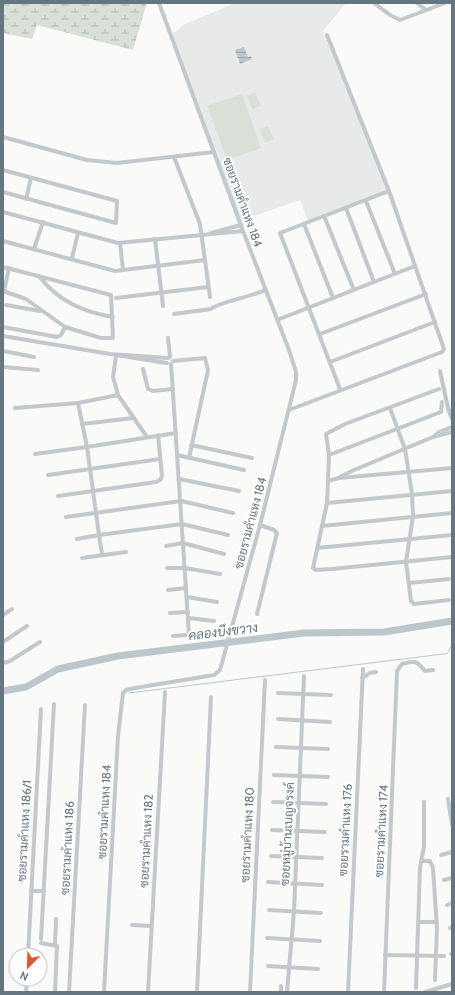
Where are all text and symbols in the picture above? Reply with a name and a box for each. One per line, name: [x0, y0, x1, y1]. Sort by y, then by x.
street label: ซอยรามคำแหง 184: [220, 155, 266, 249]
street label: ซอยรามคำแหง 184: [231, 476, 269, 570]
water label: คลองบึงขวาง: [187, 619, 259, 643]
street label: ซอยรามคำแหง 184: [94, 765, 114, 859]
street label: ซอยรามคำแหง 186/1: [14, 780, 34, 882]
street label: ซอยหมู่บ้านเบญจรงค์: [277, 782, 298, 886]
street label: ซอยรามคำแหง 176: [335, 783, 355, 877]
street label: ซอยรามคำแหง 174: [371, 784, 391, 878]
street label: ซอยรามคำแหง 180: [237, 787, 257, 883]
street label: ซอยรามคำแหง 182: [136, 794, 156, 888]
street label: ซอยรามคำแหง 186: [57, 800, 77, 895]
north arrow: [8, 947, 48, 987]
text: N: [18, 968, 30, 984]

